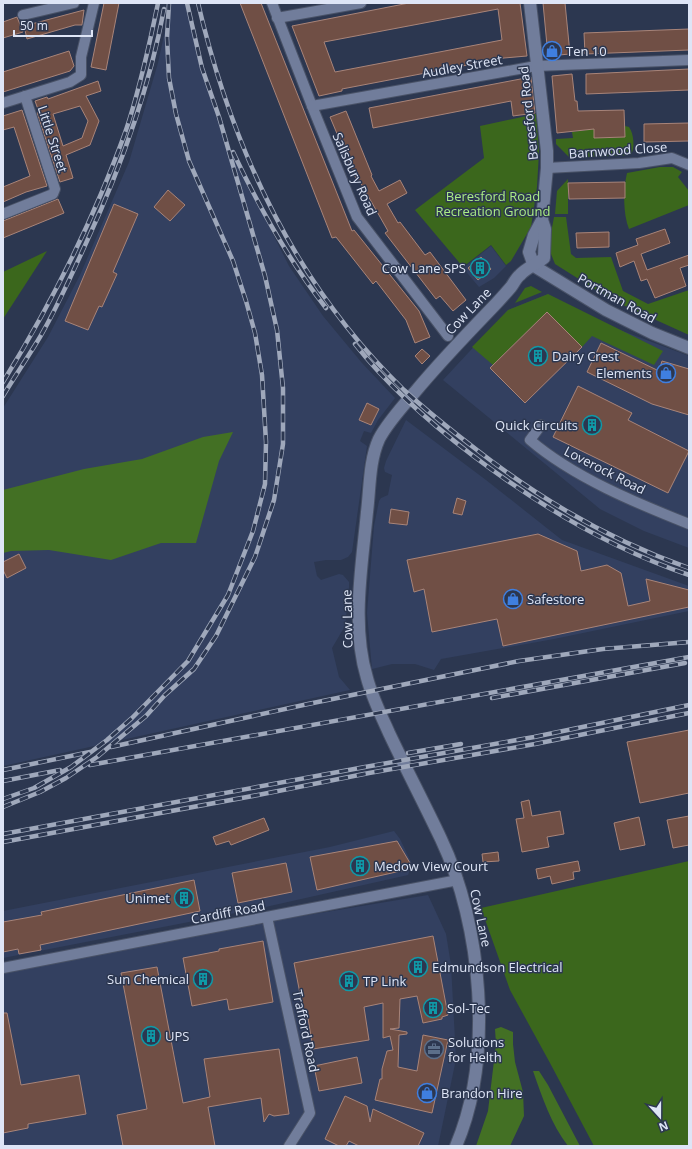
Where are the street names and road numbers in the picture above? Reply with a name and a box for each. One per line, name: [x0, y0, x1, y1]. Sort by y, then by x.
street label: Audley Street: [421, 50, 504, 82]
street label: Beresford Road: [514, 65, 542, 161]
street label: Little Street: [34, 103, 72, 175]
street label: Salisbury Road: [329, 130, 381, 218]
street label: Barnwood Close: [568, 138, 668, 162]
street label: Portman Road: [574, 269, 660, 327]
street label: Cow Lane: [441, 284, 495, 338]
street label: Loverock Road: [561, 442, 649, 498]
street label: Cow Lane: [337, 589, 357, 649]
street label: Cow Lane: [466, 887, 496, 949]
street label: Cardiff Road: [189, 896, 267, 928]
street label: Trafford Road: [288, 988, 324, 1074]

